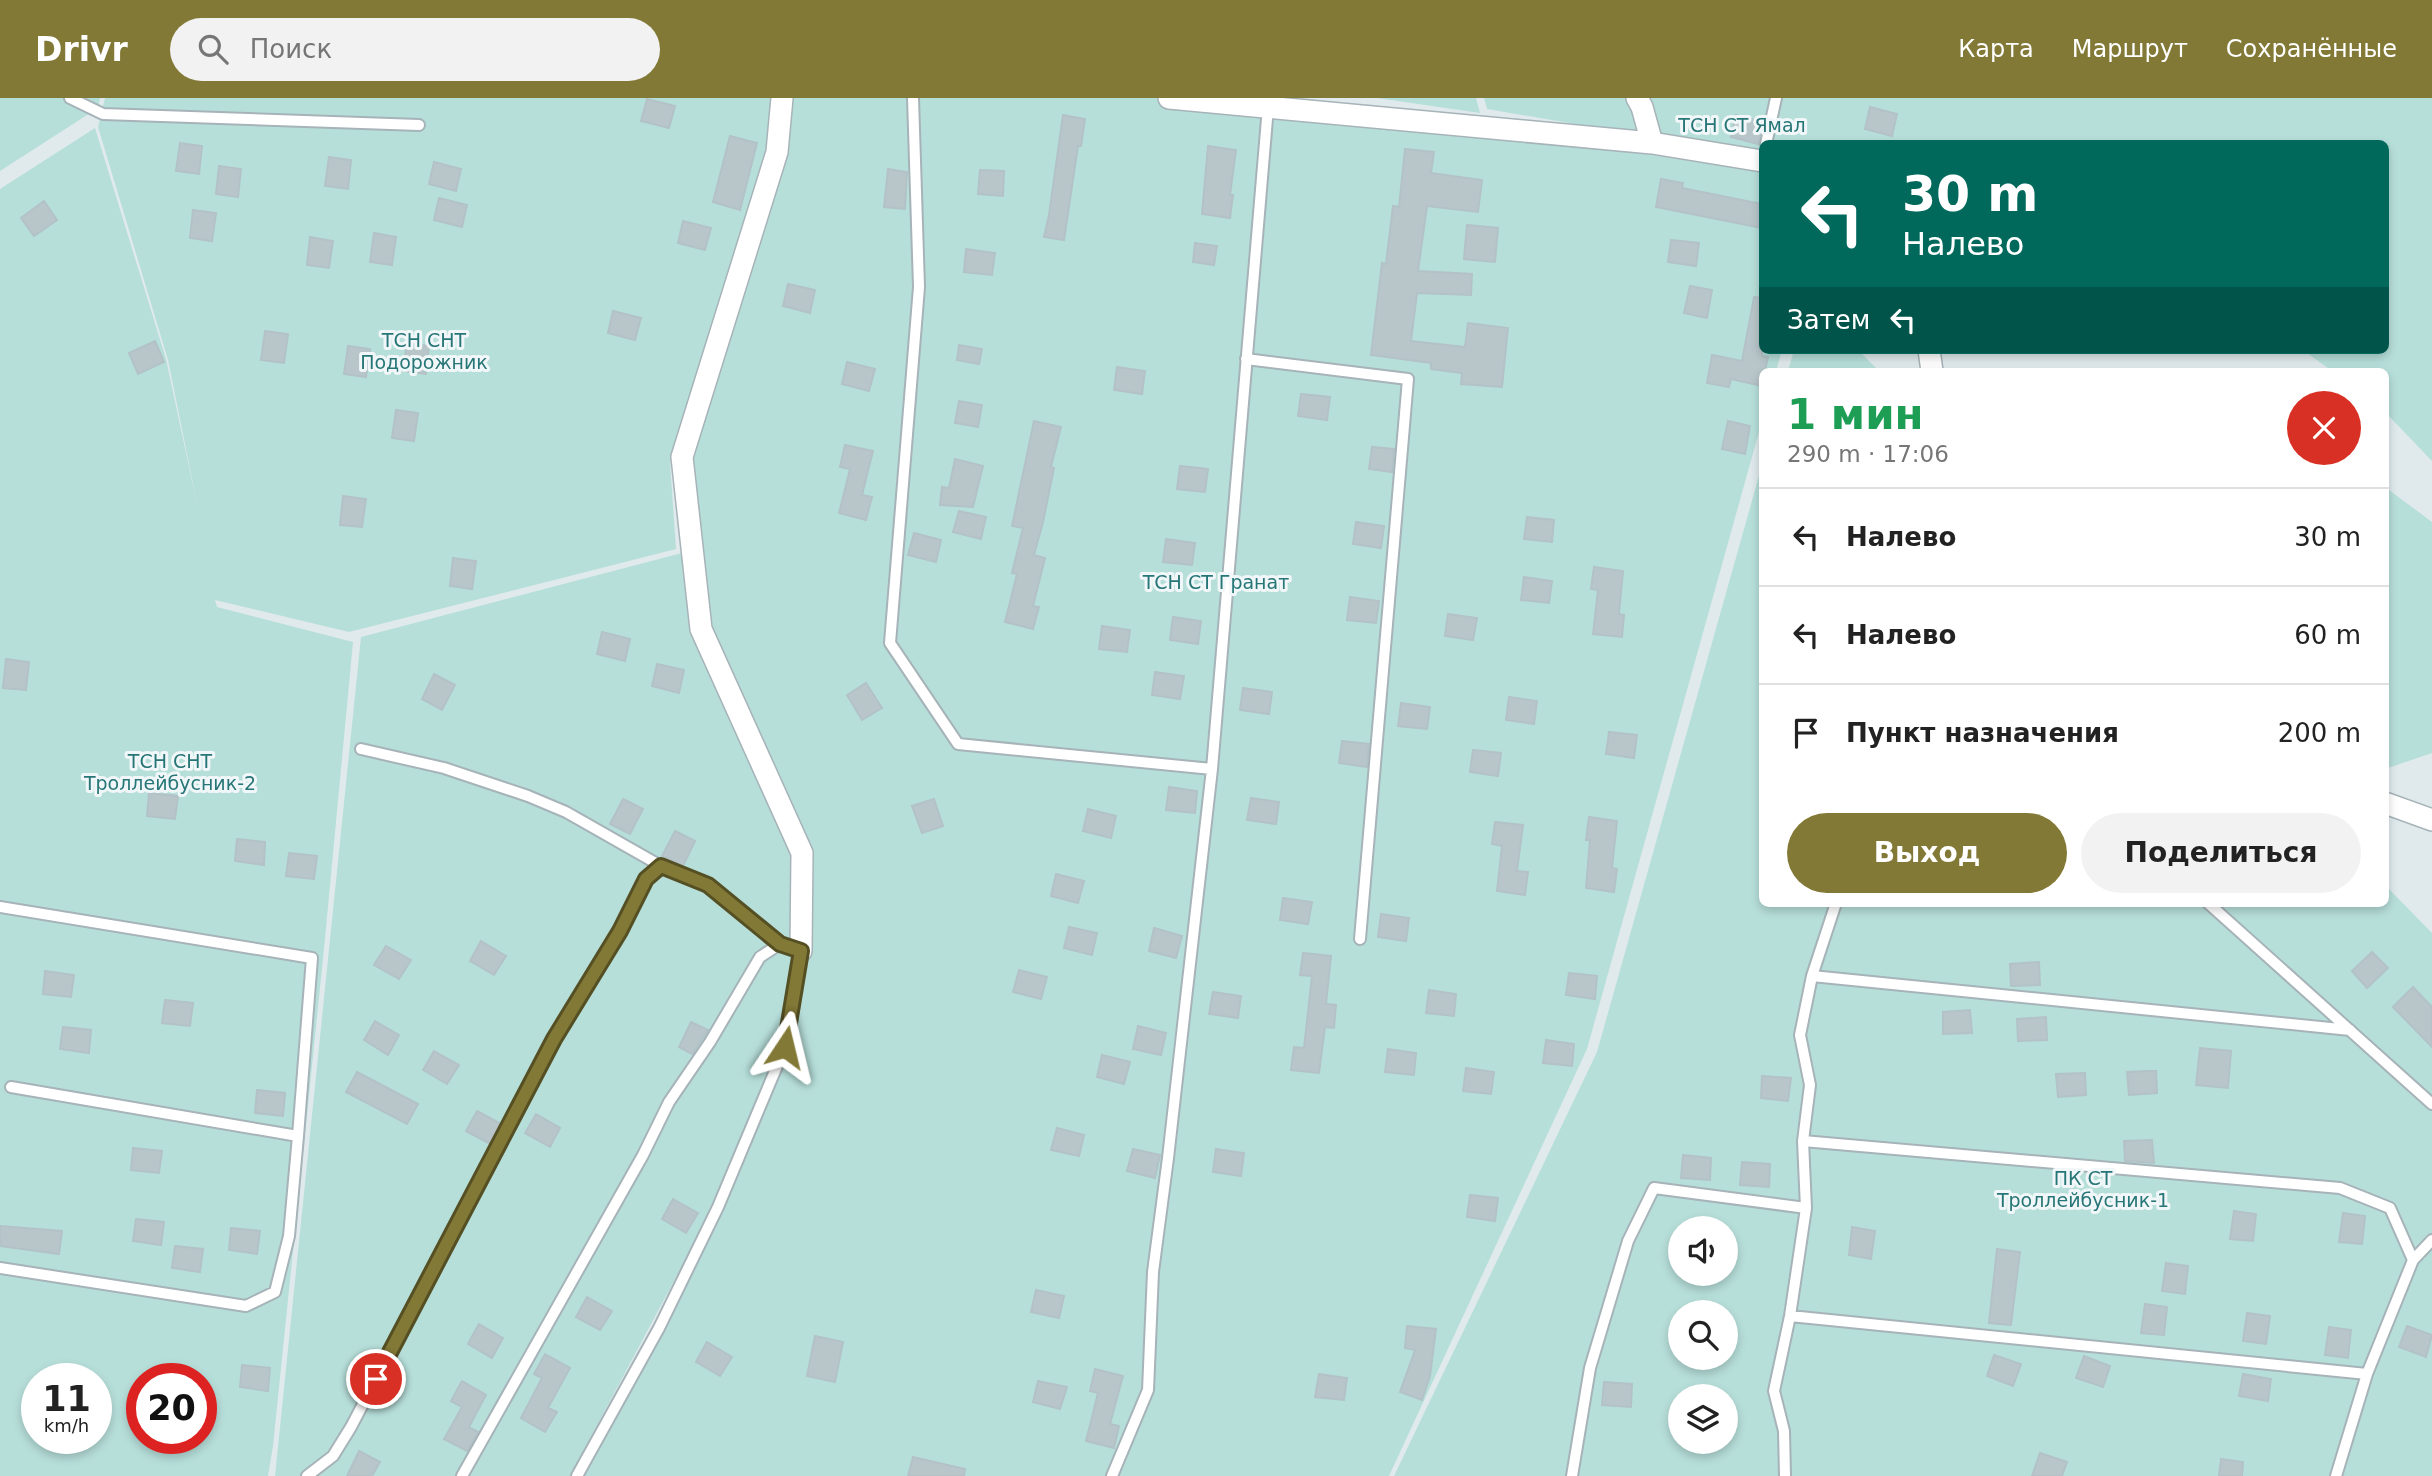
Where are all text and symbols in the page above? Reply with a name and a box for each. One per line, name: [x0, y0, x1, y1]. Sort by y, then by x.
search box: [170, 18, 660, 81]
text: Drivr: [35, 30, 128, 69]
icon: search: [194, 30, 232, 68]
text: Поиск: [250, 34, 332, 64]
text: Карта: [1958, 35, 2034, 63]
text: Маршрут: [2072, 35, 2188, 63]
text: Сохранённые: [2226, 35, 2397, 63]
park label: ТСН СТ Ямал: [1677, 114, 1806, 136]
text: 30 m: [1902, 166, 2038, 223]
icon: left: [1787, 168, 1878, 259]
text: Налево: [1902, 225, 2024, 263]
icon: left: [1884, 301, 1922, 339]
text: Затем: [1787, 305, 1870, 335]
park label: ТСН СНТ Подорожник: [360, 329, 488, 373]
text: 1 мин: [1787, 390, 1924, 439]
button: close: [2287, 391, 2361, 465]
text: 290 m · 17:06: [1787, 441, 1949, 467]
icon: left: [1787, 518, 1825, 556]
text: Налево: [1846, 522, 1956, 552]
text: 30 m: [2294, 522, 2361, 552]
park label: ТСН СТ Гранат: [1142, 571, 1289, 593]
icon: left: [1787, 616, 1825, 654]
text: Налево: [1846, 620, 1956, 650]
text: 60 m: [2294, 620, 2361, 650]
icon: arrive: [1787, 714, 1825, 752]
text: Пункт назначения: [1846, 718, 2119, 748]
text: 200 m: [2278, 718, 2361, 748]
park label: ТСН СНТ Троллейбусник-2: [83, 750, 256, 794]
button: Выход: [1787, 813, 2067, 893]
button: Поделиться: [2081, 813, 2361, 893]
position arrow: [748, 1010, 822, 1084]
park label: ПК СТ Троллейбусник-1: [1996, 1167, 2169, 1211]
map controls: [1668, 1216, 1738, 1454]
button: sound: [1668, 1216, 1738, 1286]
button: search: [1668, 1300, 1738, 1370]
pin: [346, 1349, 406, 1409]
icon: arrive: [357, 1360, 395, 1398]
speed limit sign: 20: [126, 1363, 217, 1454]
text: 11: [42, 1379, 91, 1419]
button: layers: [1668, 1384, 1738, 1454]
text: km/h: [44, 1415, 89, 1436]

